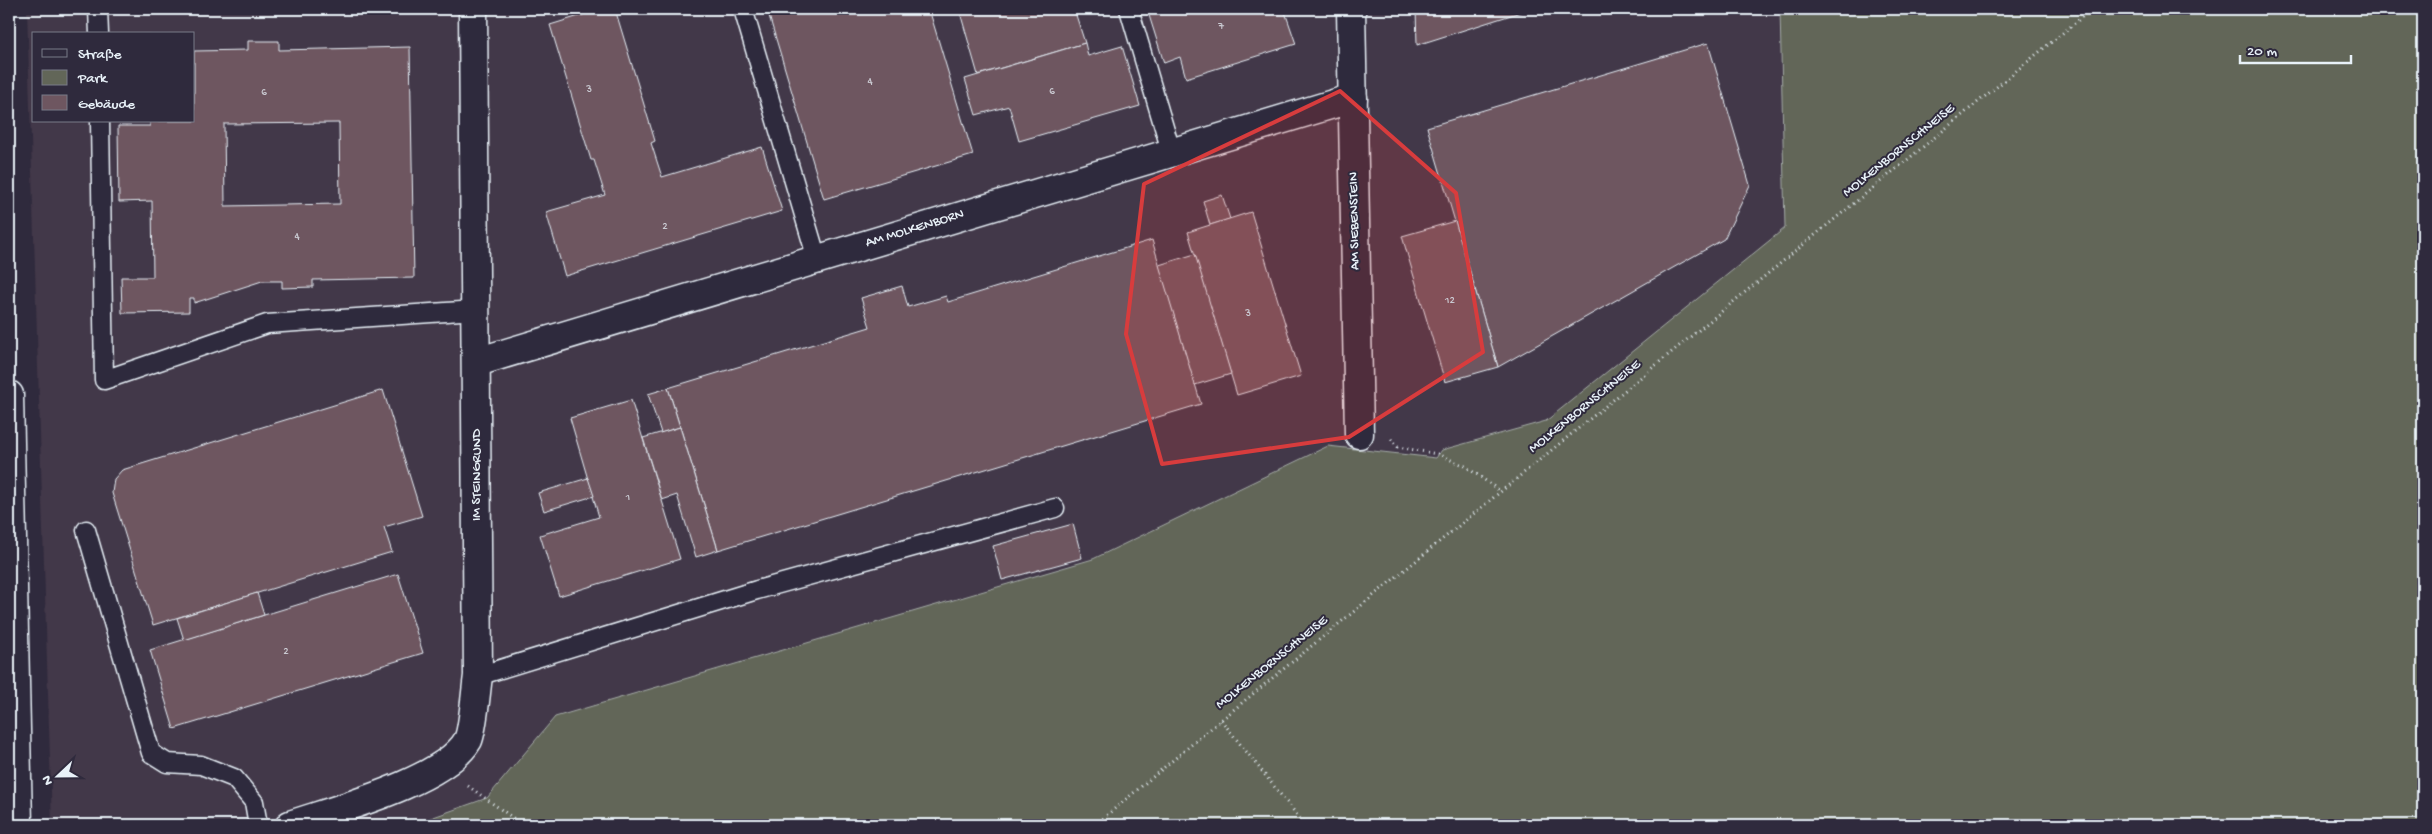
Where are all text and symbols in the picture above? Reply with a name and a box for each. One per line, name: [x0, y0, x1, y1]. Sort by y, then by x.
house number: 7: [1217, 21, 1224, 33]
legend: [32, 32, 195, 122]
scale bar: [2240, 32, 2351, 64]
text: 20 m: [2247, 43, 2277, 61]
text: Straße: [78, 46, 122, 64]
text: Park: [77, 70, 108, 88]
house number: 4: [867, 76, 873, 88]
house number: 3: [585, 84, 592, 96]
house number: 6: [1049, 86, 1055, 98]
house number: 6: [261, 87, 267, 99]
text: Gebäude: [78, 96, 135, 114]
street label: MOLKENBORNSCHNEISE: [1839, 100, 1960, 201]
street label: AM SIEBENSTEIN: [1346, 172, 1364, 270]
street label: AM MOLKENBORN: [864, 206, 966, 252]
house number: 2: [662, 221, 668, 233]
house number: 4: [294, 231, 300, 243]
house number: 12: [1444, 295, 1456, 307]
house number: 3: [1244, 308, 1251, 320]
street label: MOLKENBORNSCHNEISE: [1525, 356, 1646, 457]
street label: IM STEINGRUND: [469, 428, 486, 521]
house number: 1: [625, 492, 630, 504]
street label: MOLKENBORNSCHNEISE: [1212, 612, 1333, 713]
house number: 2: [283, 646, 289, 658]
north arrow: [32, 752, 82, 802]
text: N: [39, 773, 58, 787]

